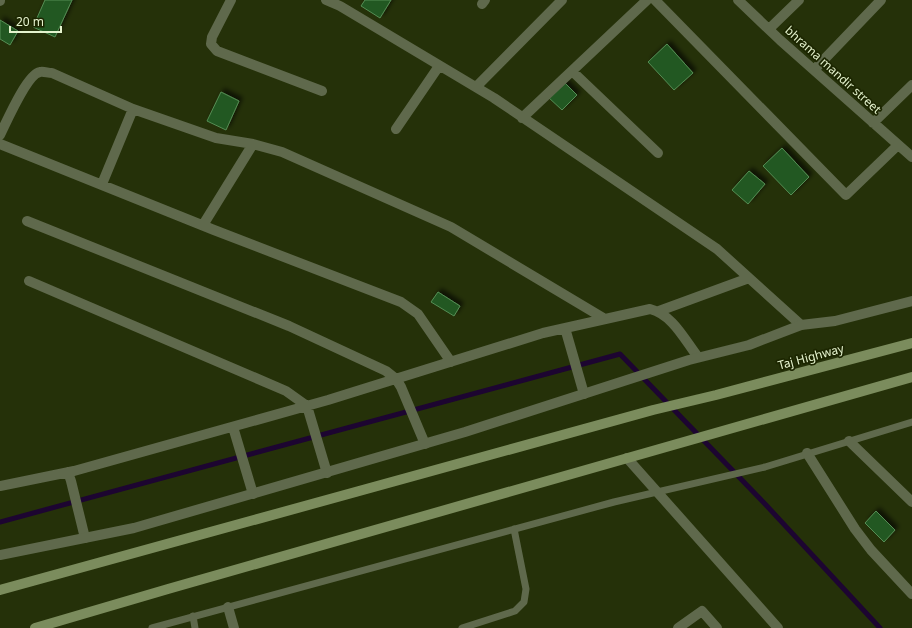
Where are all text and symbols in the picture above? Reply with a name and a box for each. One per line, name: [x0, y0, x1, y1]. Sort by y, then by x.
scale bar: [10, 8, 61, 34]
text: 20 m: [16, 13, 44, 30]
street label: bhrama mandir street: [782, 22, 886, 118]
street label: Taj Highway: [776, 339, 847, 373]

